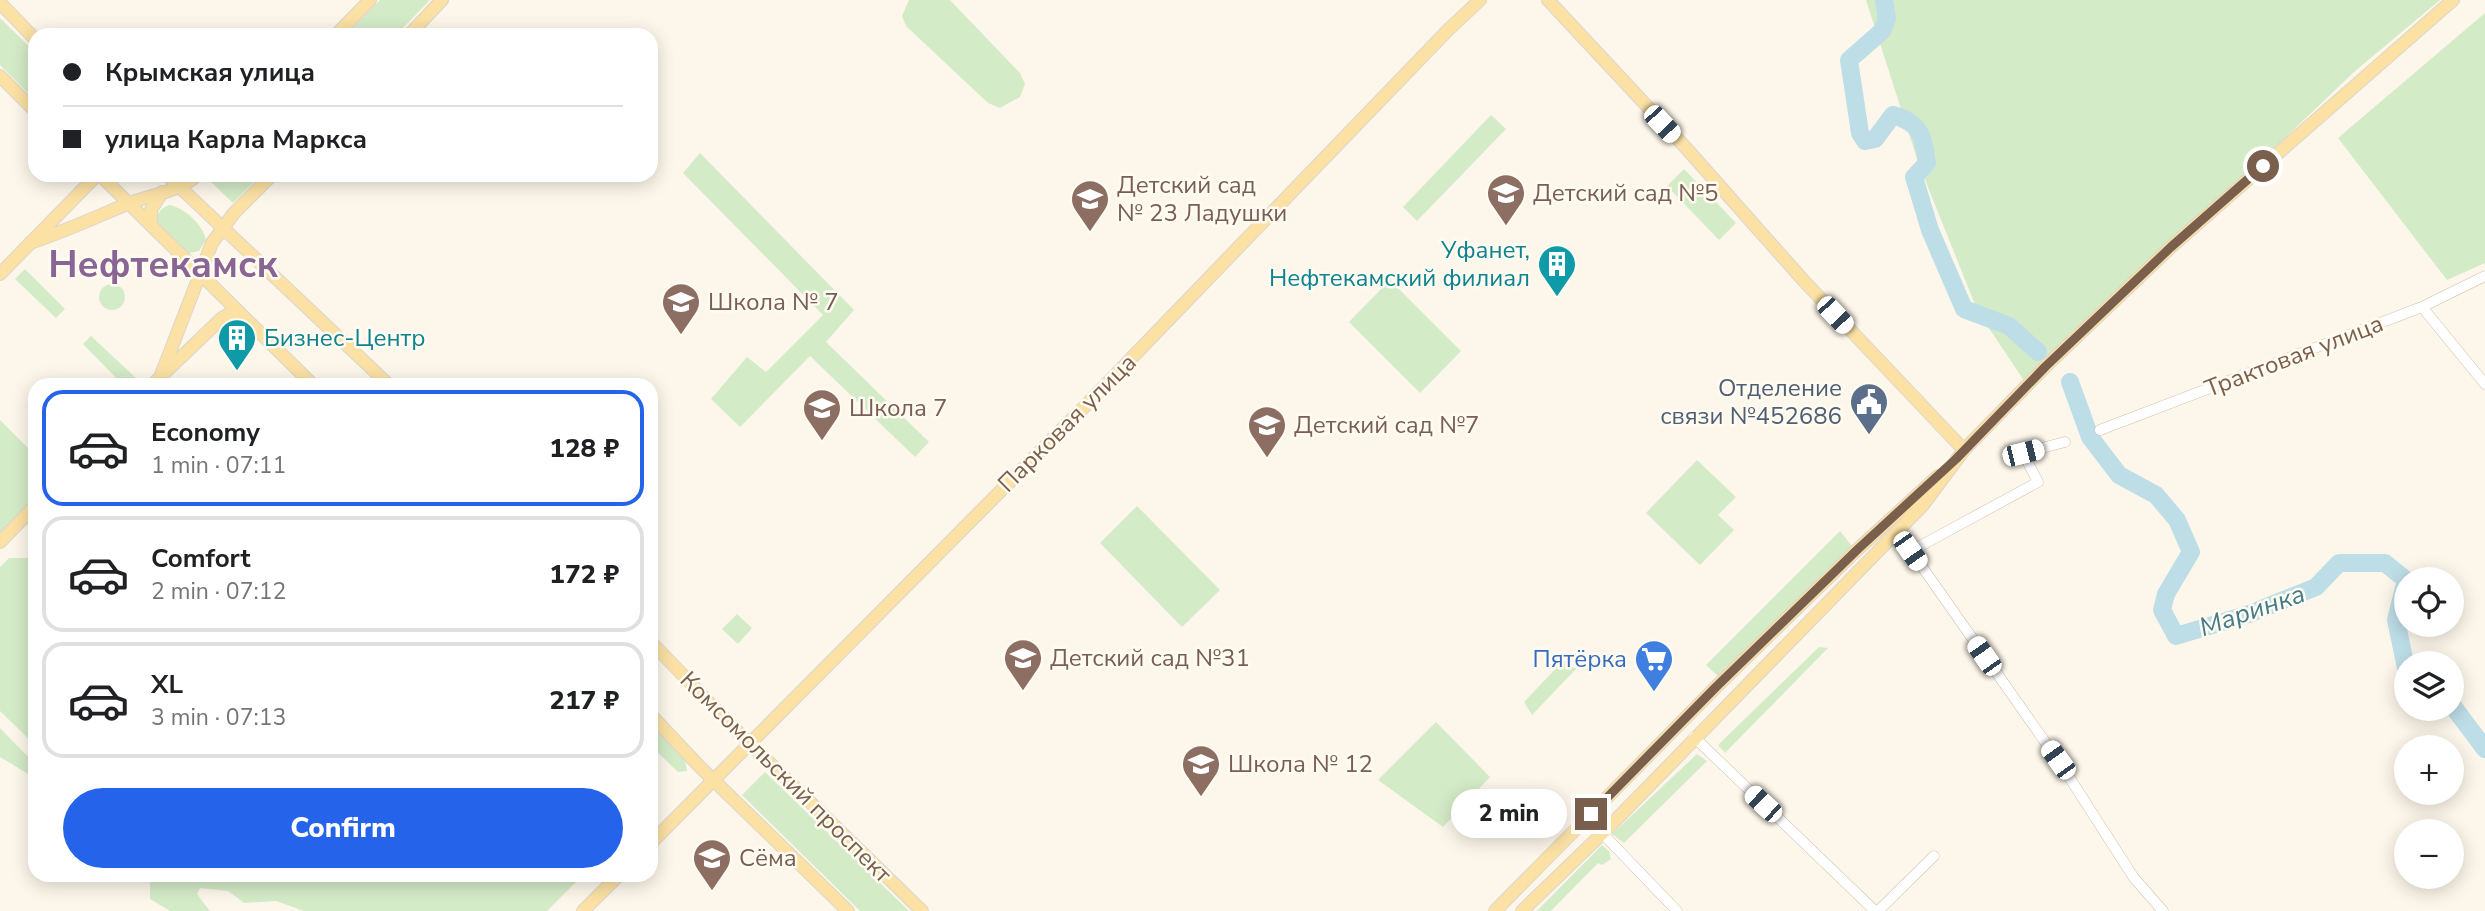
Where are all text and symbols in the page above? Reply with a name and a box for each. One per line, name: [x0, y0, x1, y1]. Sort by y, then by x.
text: Крымская улица: [105, 55, 315, 90]
car: [1640, 101, 1685, 147]
text: улица Карла Маркса: [105, 122, 367, 157]
route start: [2247, 150, 2279, 182]
place label: Детский сад № 23 Ладушки: [1117, 169, 1287, 229]
school or university icon: Детский сад №5: [1485, 172, 1527, 227]
place label: Детский сад №5: [1533, 177, 1718, 209]
school or university icon: Детский сад № 23 Ладушки: [1069, 178, 1111, 233]
place label: Уфанет, Нефтекамский филиал: [1269, 234, 1530, 294]
district label: Нефтекамск: [48, 239, 279, 290]
building icon: Уфанет, Нефтекамский филиал: [1536, 243, 1578, 298]
school or university icon: Школа № 7: [660, 281, 702, 336]
place label: Школа № 7: [708, 286, 839, 318]
car: [1813, 292, 1858, 338]
street label: Трактовая улица: [2200, 307, 2388, 405]
building icon: Бизнес-Центр: [216, 317, 258, 372]
place label: Бизнес-Центр: [264, 322, 425, 354]
street label: Парковая улица: [991, 347, 1143, 499]
place label: Отделение связи №452686: [1660, 372, 1842, 432]
public building icon: Отделение связи №452686: [1848, 381, 1890, 436]
school or university icon: Школа 7: [801, 387, 843, 442]
place label: Школа 7: [849, 392, 948, 424]
school or university icon: Детский сад №7: [1246, 404, 1288, 459]
place label: Детский сад №7: [1294, 409, 1479, 441]
text: Economy: [151, 415, 260, 450]
icon: car: [67, 417, 130, 480]
text: 128 ₽: [549, 431, 619, 466]
car: [2001, 438, 2046, 468]
text: 1 min · 07:11: [151, 450, 286, 481]
car: [1890, 528, 1931, 574]
text: Comfort: [151, 541, 251, 576]
icon: car: [67, 543, 130, 606]
text: 172 ₽: [549, 557, 619, 592]
map controls: [2394, 567, 2464, 889]
button: locate: [2394, 567, 2464, 637]
text: 2 min · 07:12: [151, 576, 286, 607]
water label: Маринка: [2195, 576, 2310, 645]
car: [1964, 633, 2005, 679]
school or university icon: Детский сад №31: [1002, 637, 1044, 692]
supermarket icon: Пятёрка: [1633, 638, 1675, 693]
place label: Детский сад №31: [1050, 642, 1250, 674]
place label: Пятёрка: [1533, 643, 1627, 675]
button: layers: [2394, 651, 2464, 721]
street label: Комсомольский проспект: [673, 664, 899, 890]
text: XL: [151, 667, 183, 702]
icon: car: [67, 669, 130, 732]
text: 217 ₽: [549, 683, 619, 718]
text: 3 min · 07:13: [151, 702, 286, 733]
button: +: [2394, 735, 2464, 805]
car: [2038, 737, 2079, 783]
school or university icon: Школа № 12: [1180, 743, 1222, 798]
place label: Школа № 12: [1228, 748, 1373, 780]
car: [1741, 782, 1786, 826]
button: Confirm: [63, 788, 623, 868]
callout: 2 min: [1451, 790, 1566, 838]
text: 2 min: [1479, 798, 1539, 829]
route end: [1575, 798, 1607, 830]
button: −: [2394, 819, 2464, 889]
school or university icon: Сёма: [691, 837, 733, 892]
place label: Сёма: [739, 842, 797, 874]

